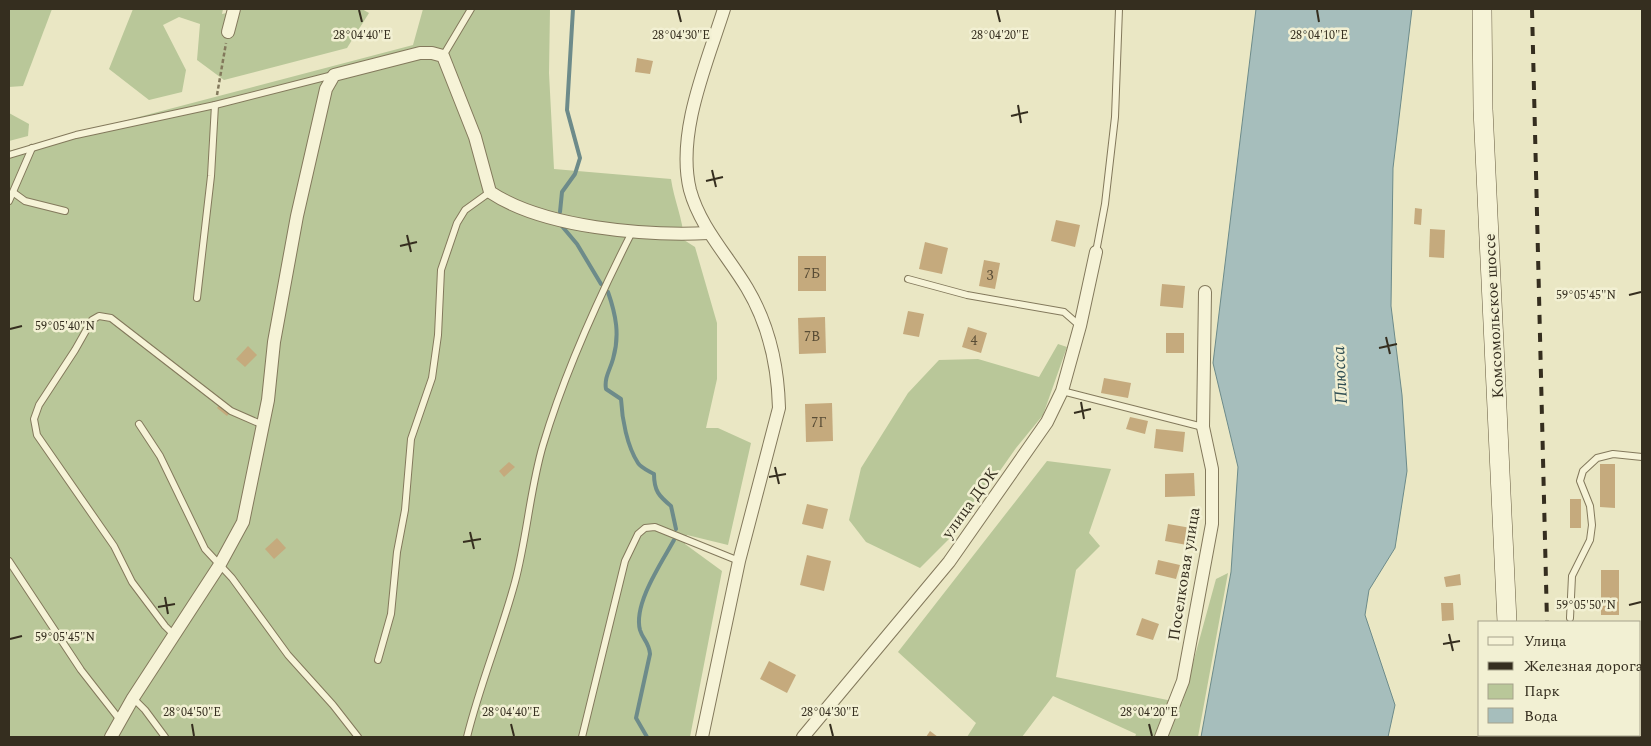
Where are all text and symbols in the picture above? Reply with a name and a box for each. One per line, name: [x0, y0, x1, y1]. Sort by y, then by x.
text: 28°04'40"E: [333, 26, 391, 45]
text: 28°04'30"E: [652, 26, 710, 45]
text: 28°04'20"E: [971, 26, 1029, 45]
text: 28°04'10"E: [1290, 26, 1348, 45]
street label: Комсомольское шоссе: [1478, 233, 1510, 399]
house number: 7Б: [804, 263, 820, 284]
house number: 3: [987, 265, 994, 286]
text: 59°05'45"N: [1556, 286, 1616, 305]
text: 59°05'40"N: [35, 317, 95, 336]
house number: 7В: [804, 326, 820, 347]
house number: 4: [971, 330, 978, 351]
water label: Плюсса: [1325, 345, 1355, 405]
house number: 7Г: [811, 412, 827, 433]
street label: улица ДОК: [935, 462, 1004, 544]
street label: Поселковая улица: [1162, 506, 1206, 642]
text: 59°05'50"N: [1556, 596, 1616, 615]
legend: [1478, 621, 1641, 736]
text: 59°05'45"N: [35, 628, 95, 647]
text: Улица: [1524, 630, 1567, 653]
text: Железная дорога: [1524, 655, 1644, 678]
text: Парк: [1524, 680, 1560, 703]
text: 28°04'50"E: [163, 703, 221, 722]
text: 28°04'40"E: [482, 703, 540, 722]
text: 28°04'30"E: [801, 703, 859, 722]
text: 28°04'20"E: [1120, 703, 1178, 722]
text: Вода: [1524, 705, 1558, 728]

